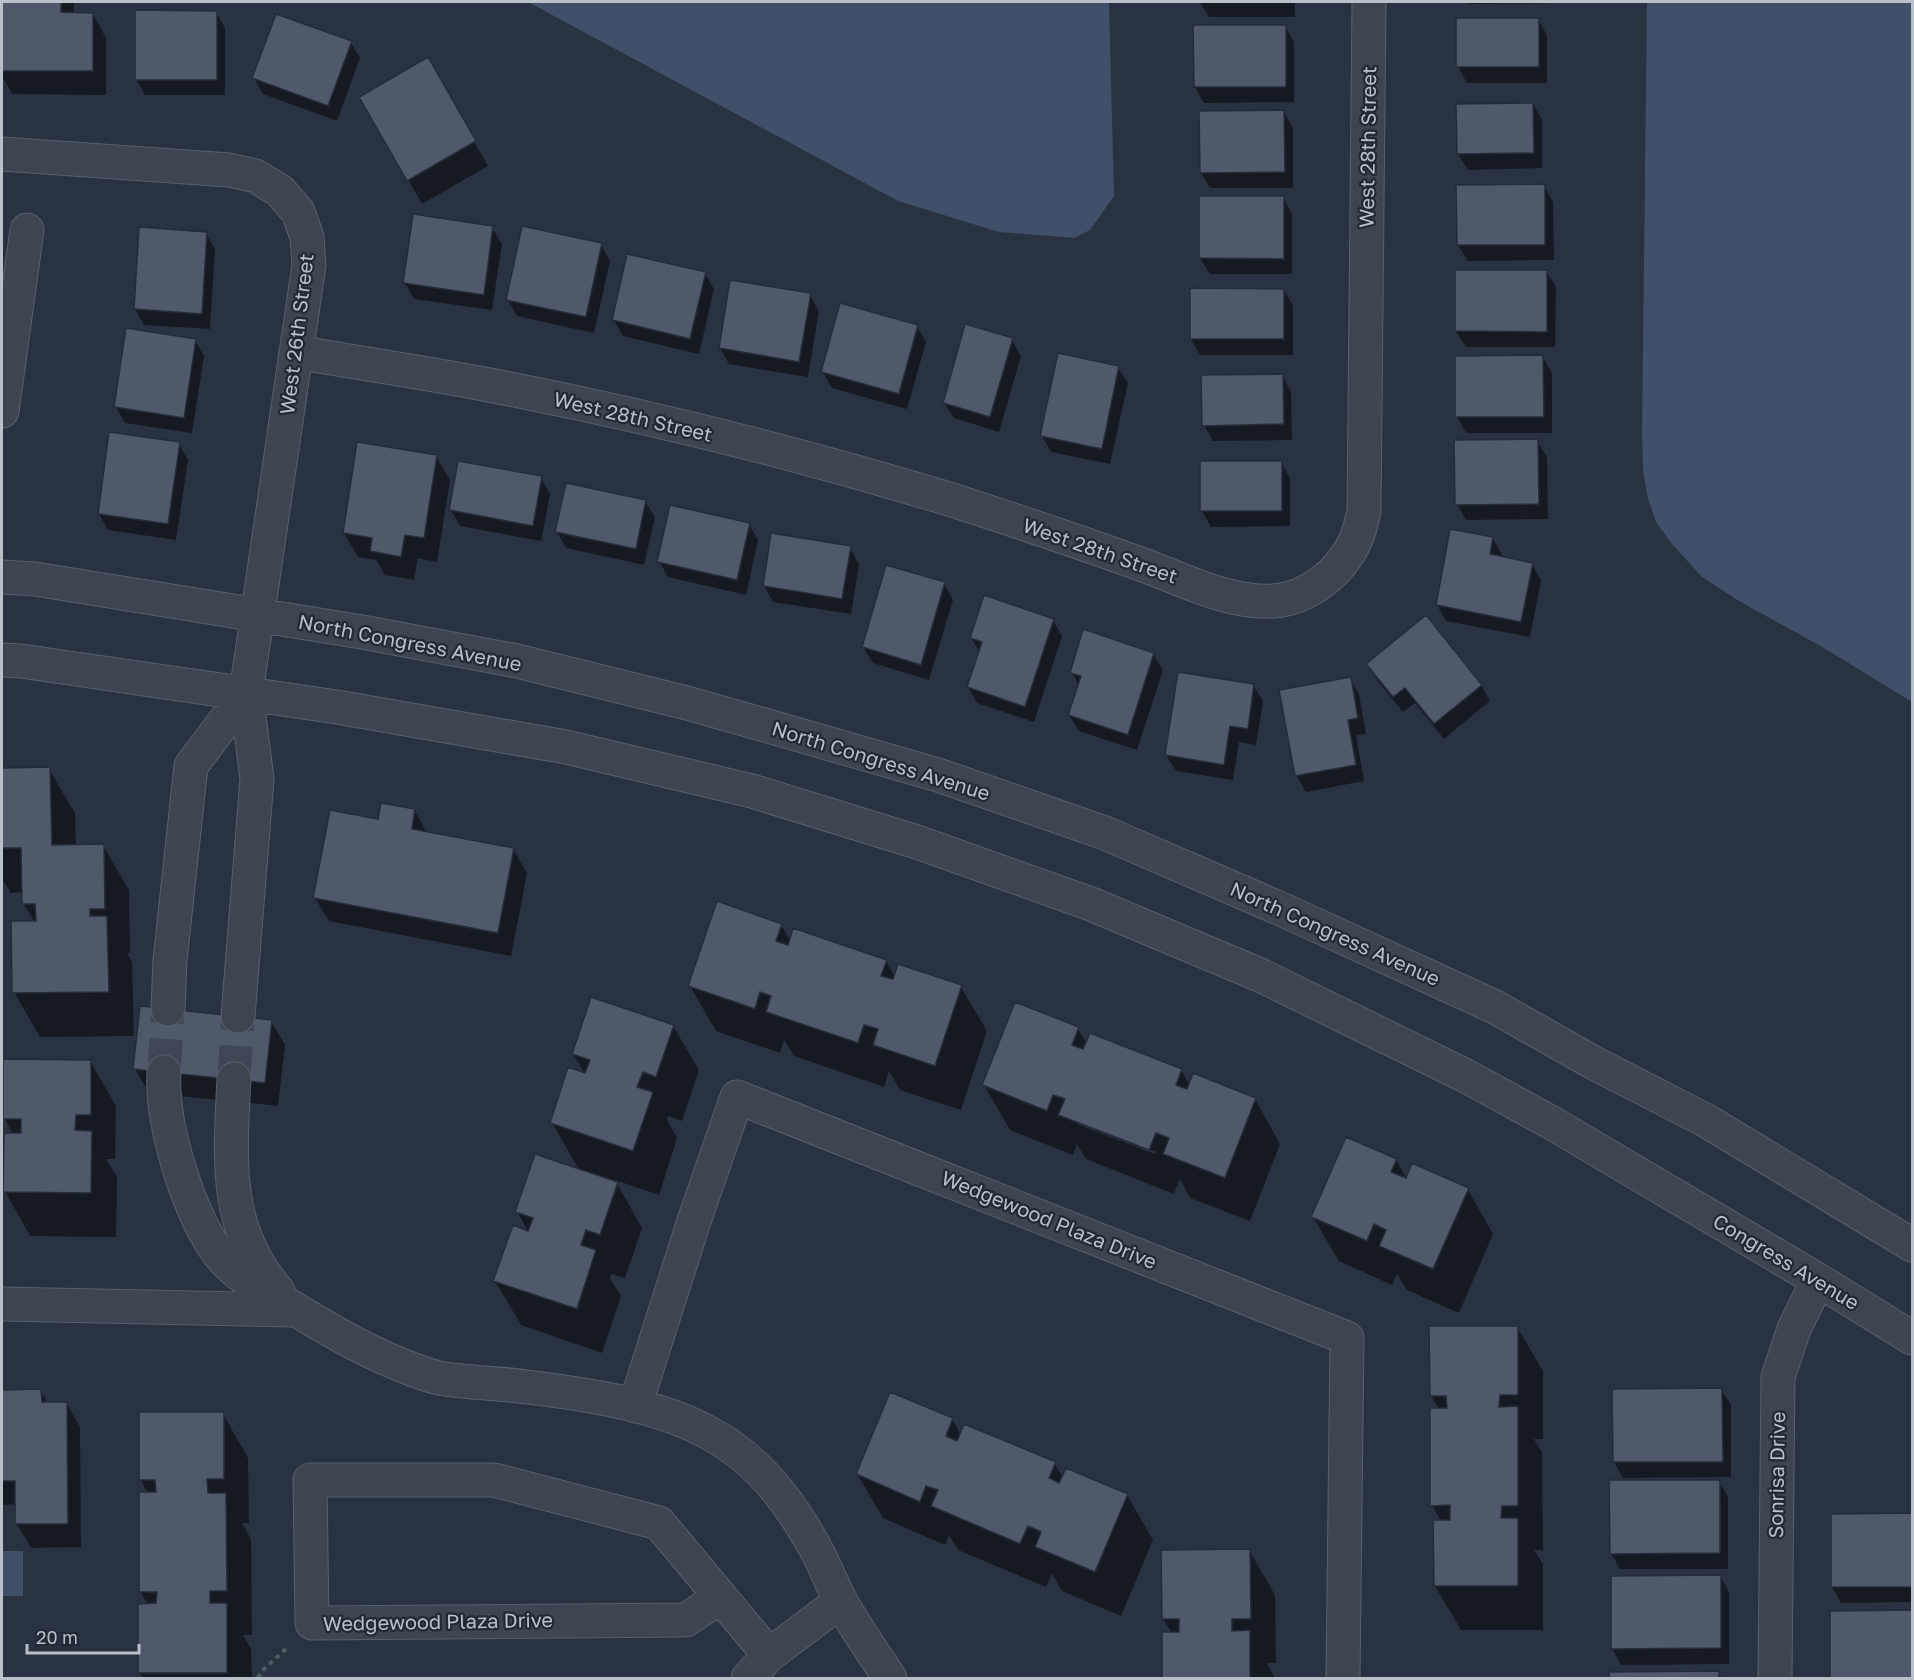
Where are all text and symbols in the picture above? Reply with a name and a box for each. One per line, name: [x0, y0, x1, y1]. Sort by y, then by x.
street label: West 28th Street: [1354, 66, 1380, 228]
street label: West 26th Street: [274, 252, 318, 416]
street label: West 28th Street: [552, 386, 715, 446]
street label: West 28th Street: [1020, 512, 1181, 588]
street label: North Congress Avenue: [297, 609, 524, 675]
street label: North Congress Avenue: [769, 715, 993, 805]
street label: North Congress Avenue: [1227, 876, 1444, 990]
street label: Wedgewood Plaza Drive: [938, 1165, 1161, 1273]
street label: Congress Avenue: [1709, 1208, 1864, 1314]
street label: Sonrisa Drive: [1763, 1411, 1789, 1539]
street label: Wedgewood Plaza Drive: [323, 1607, 553, 1635]
scale bar: [27, 1617, 140, 1655]
text: 20 m: [36, 1626, 78, 1648]

